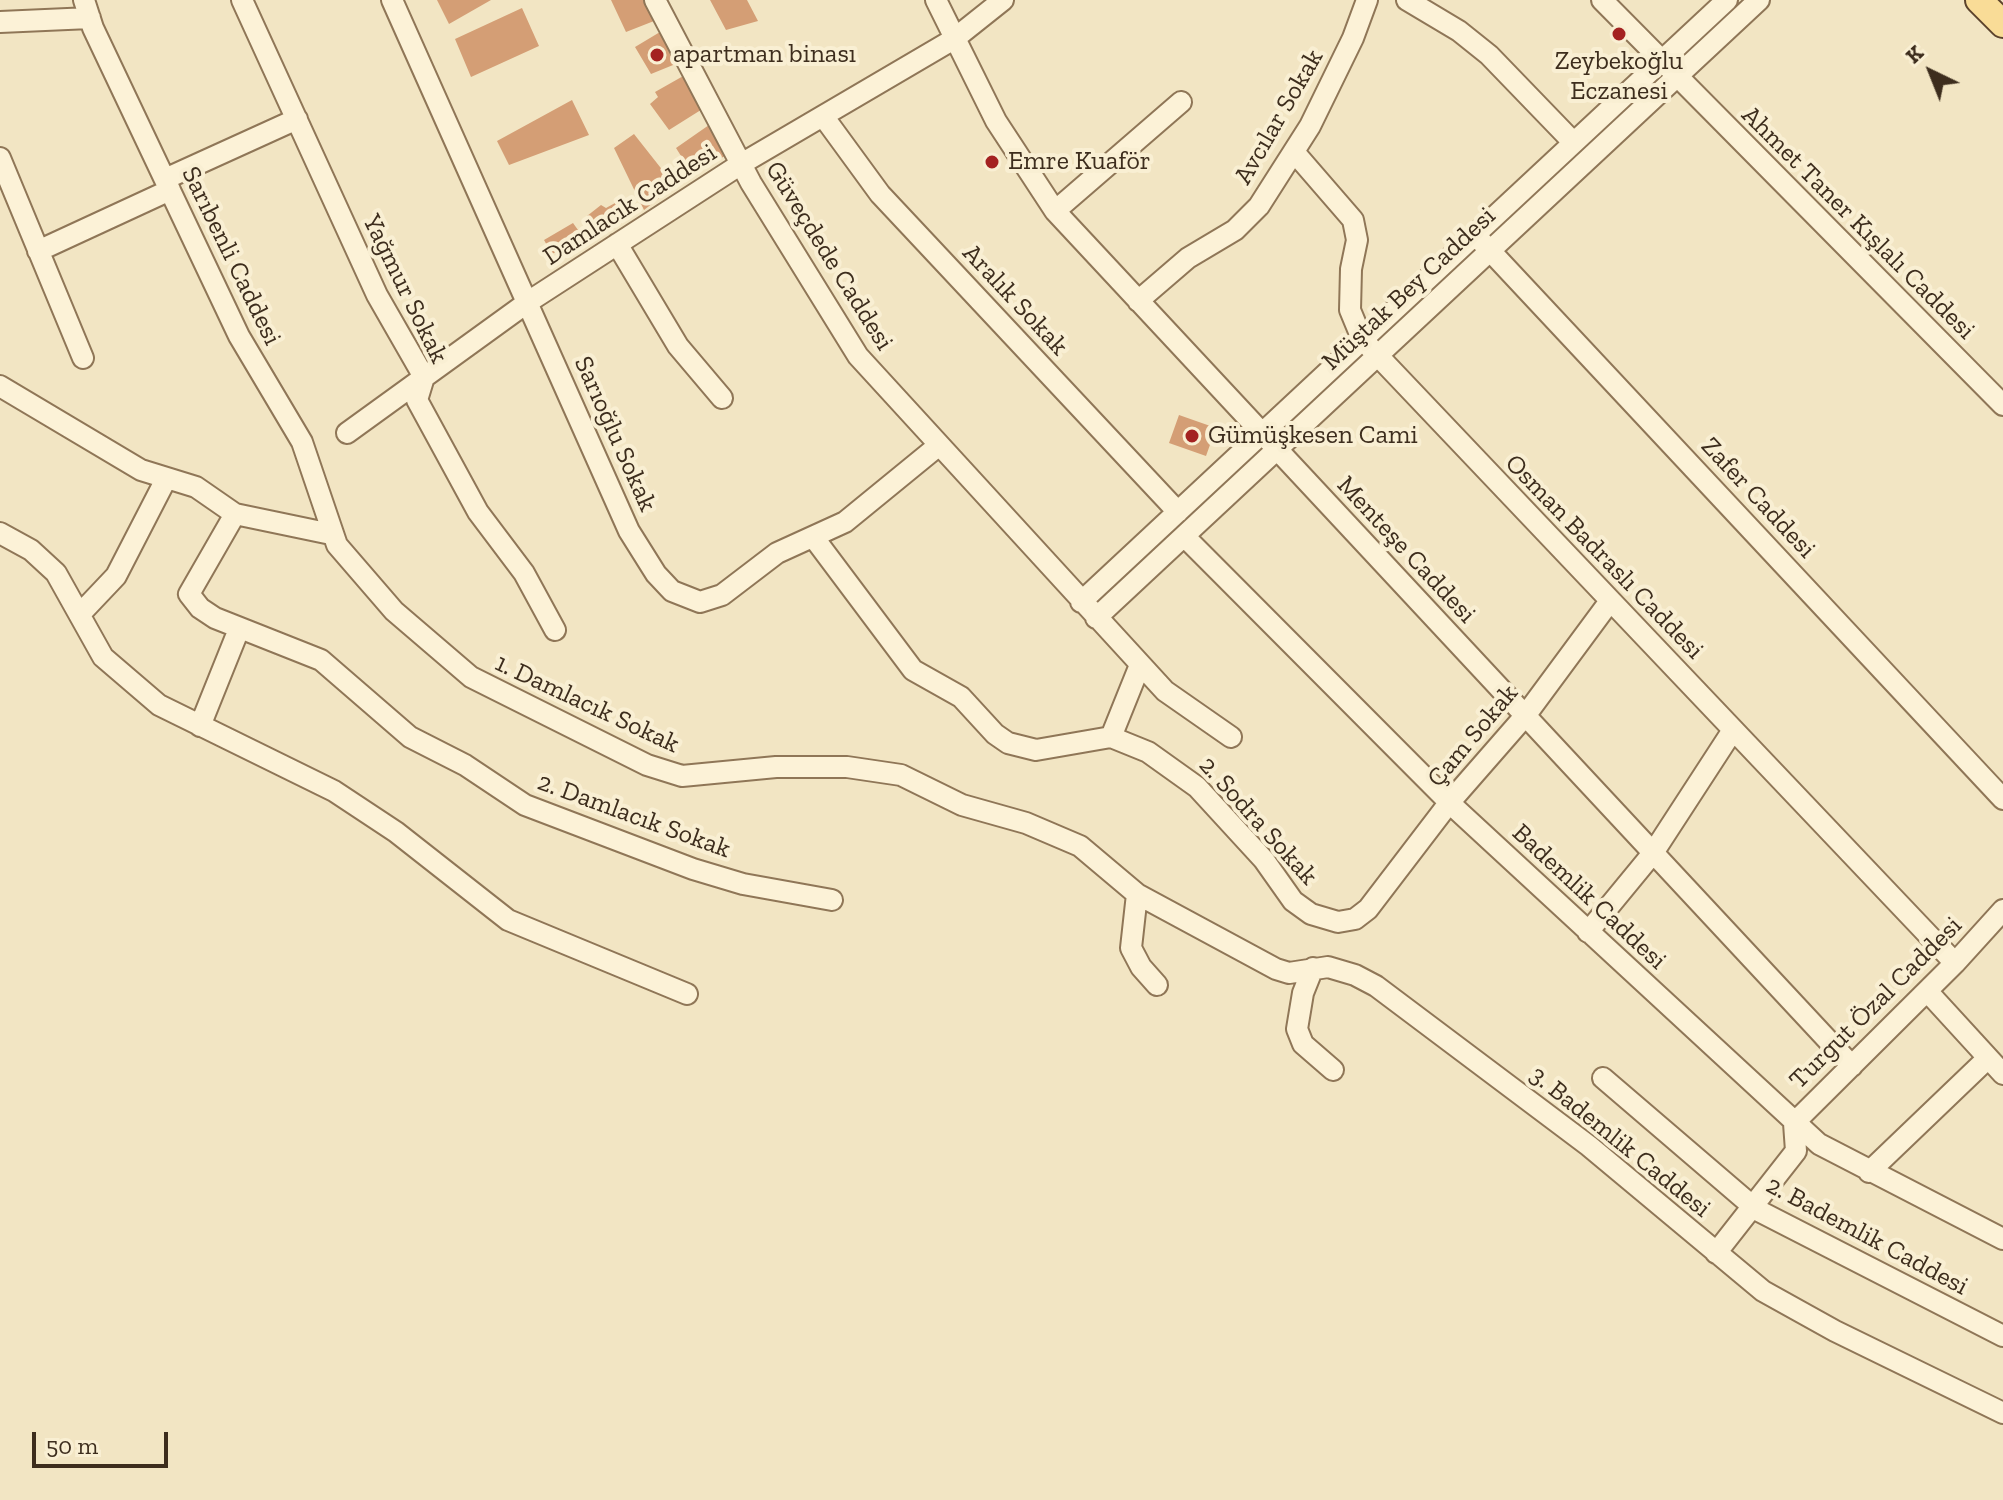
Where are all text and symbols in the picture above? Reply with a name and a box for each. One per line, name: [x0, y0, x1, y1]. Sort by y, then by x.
marker: Zeybekoğlu Eczanesi: [1610, 25, 1628, 43]
north arrow: [1891, 32, 1971, 112]
place label: apartman binası: [673, 39, 856, 71]
text: K: [1900, 39, 1929, 69]
street label: Avcılar Sokak: [1228, 44, 1330, 190]
marker: apartman binası: [648, 46, 666, 64]
place label: Zeybekoğlu Eczanesi: [1555, 46, 1683, 108]
street label: Ahmet Taner Kışlalı Caddesi: [1735, 100, 1981, 346]
street label: Damlacık Caddesi: [538, 137, 722, 273]
place label: Emre Kuaför: [1008, 146, 1151, 178]
marker: Emre Kuaför: [983, 153, 1001, 171]
street label: Güveçdede Caddesi: [758, 156, 900, 356]
street label: Sarıbenli Caddesi: [174, 162, 288, 350]
street label: Müştak Bey Caddesi: [1316, 201, 1502, 377]
street label: Yağmur Sokak: [356, 210, 454, 368]
street label: Aralık Sokak: [956, 238, 1074, 362]
street label: Sarıoğlu Sokak: [567, 352, 663, 516]
place label: Gümüşkesen Cami: [1208, 420, 1418, 452]
marker: Gümüşkesen Cami: [1183, 427, 1201, 445]
street label: Zafer Caddesi: [1694, 431, 1822, 565]
street label: Osman Badraslı Caddesi: [1498, 448, 1710, 666]
street label: Menteşe Caddesi: [1330, 470, 1482, 630]
street label: 1. Damlacık Sokak: [490, 648, 684, 760]
street label: Çam Sokak: [1421, 678, 1525, 794]
street label: 2. Sodra Sokak: [1192, 750, 1324, 892]
street label: 2. Damlacık Sokak: [533, 767, 735, 865]
street label: Bademlik Caddesi: [1505, 818, 1673, 976]
street label: Turgut Özal Caddesi: [1783, 910, 1969, 1096]
street label: 3. Bademlik Caddesi: [1523, 1059, 1717, 1225]
street label: 2. Bademlik Caddesi: [1761, 1170, 1973, 1302]
scale bar: [36, 1416, 172, 1466]
text: 50 m: [46, 1431, 98, 1460]

